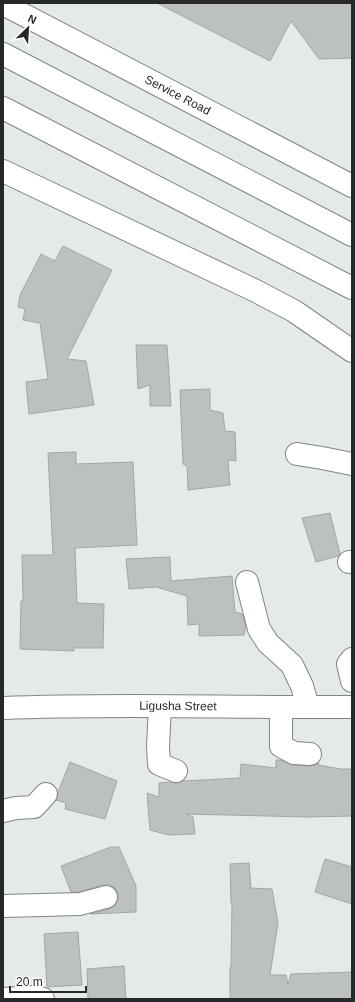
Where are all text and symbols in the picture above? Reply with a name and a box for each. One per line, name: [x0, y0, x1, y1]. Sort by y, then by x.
north arrow: [8, 8, 48, 48]
text: N: [26, 12, 38, 26]
street label: Service Road: [142, 72, 213, 118]
street label: Ligusha Street: [139, 699, 217, 713]
scale bar: [10, 968, 86, 994]
text: 20 m: [16, 975, 43, 989]

